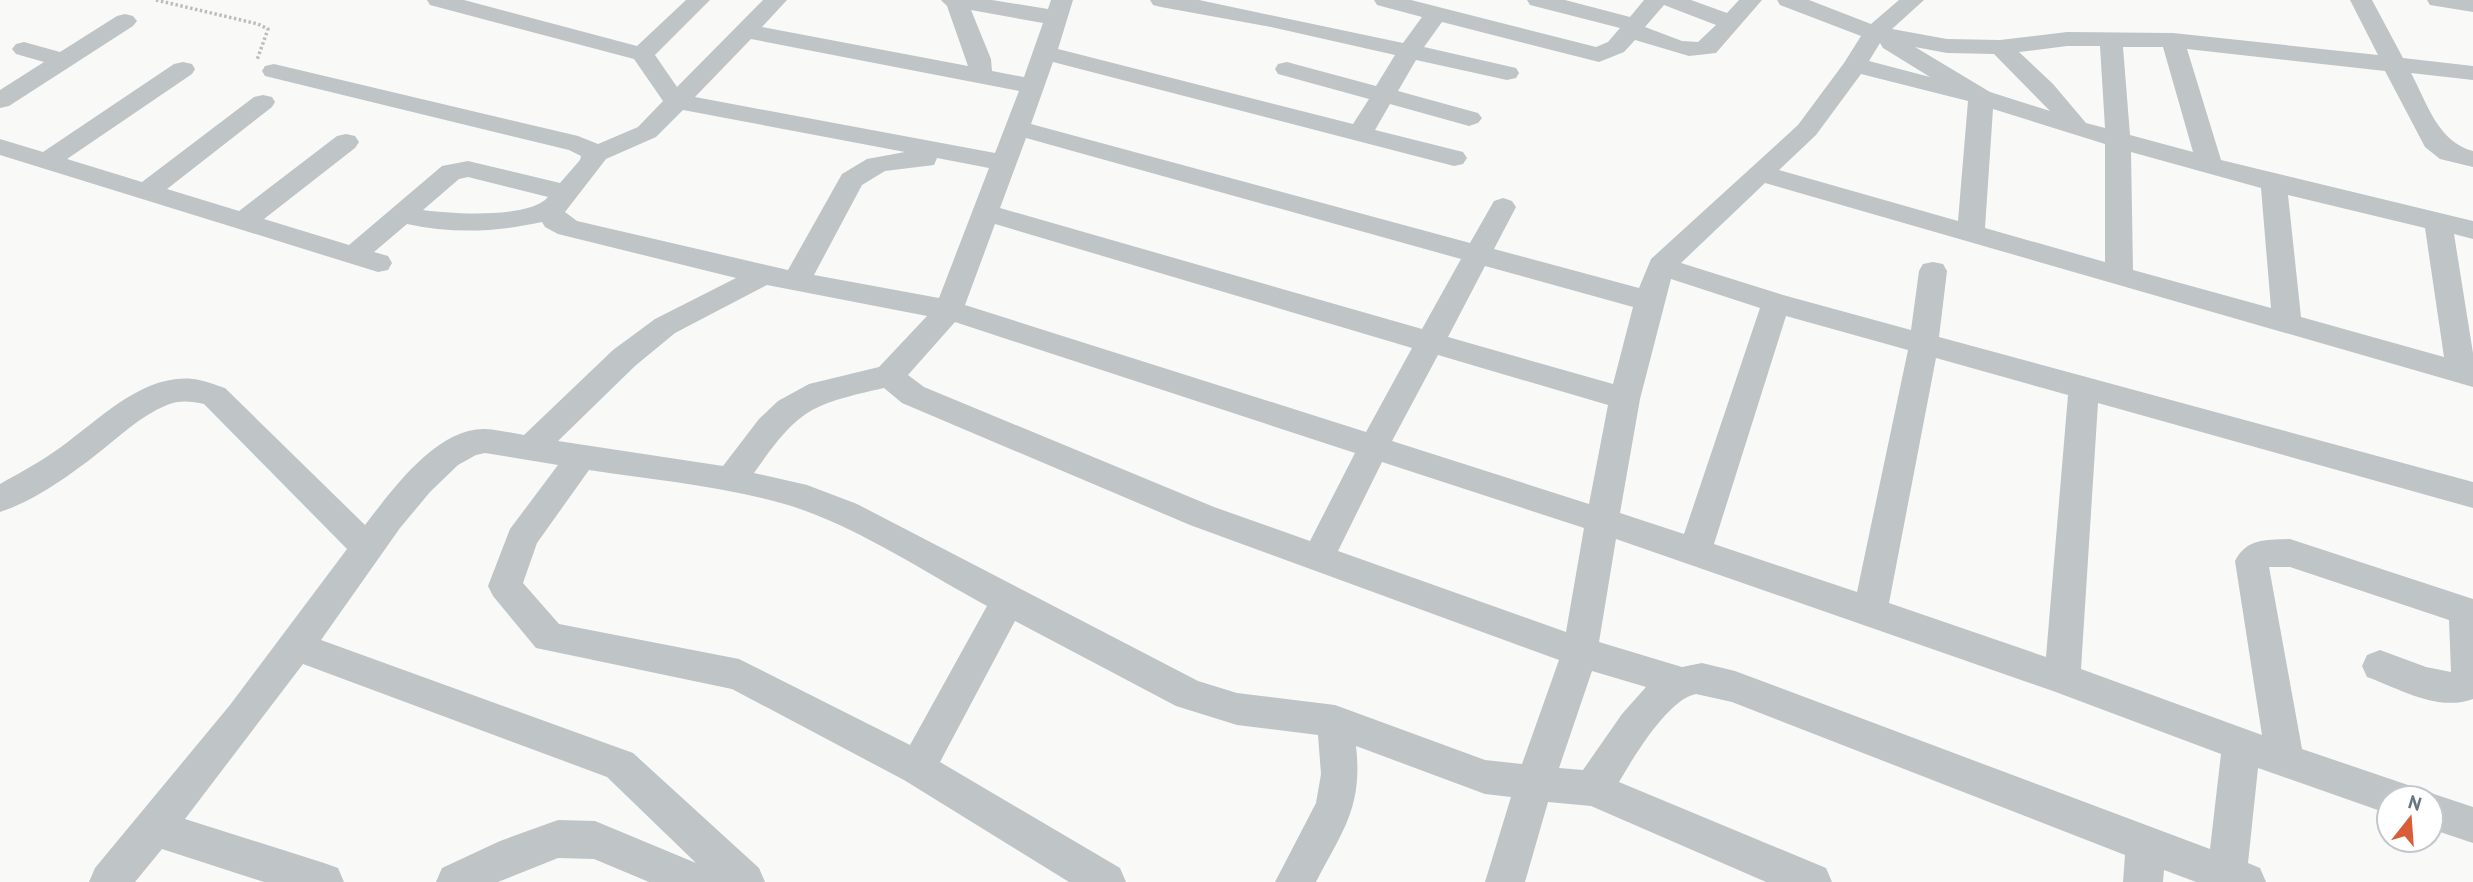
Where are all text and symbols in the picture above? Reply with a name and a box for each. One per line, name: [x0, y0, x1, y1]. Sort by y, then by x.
north arrow: [2375, 784, 2445, 854]
text: N: [2405, 789, 2424, 816]

